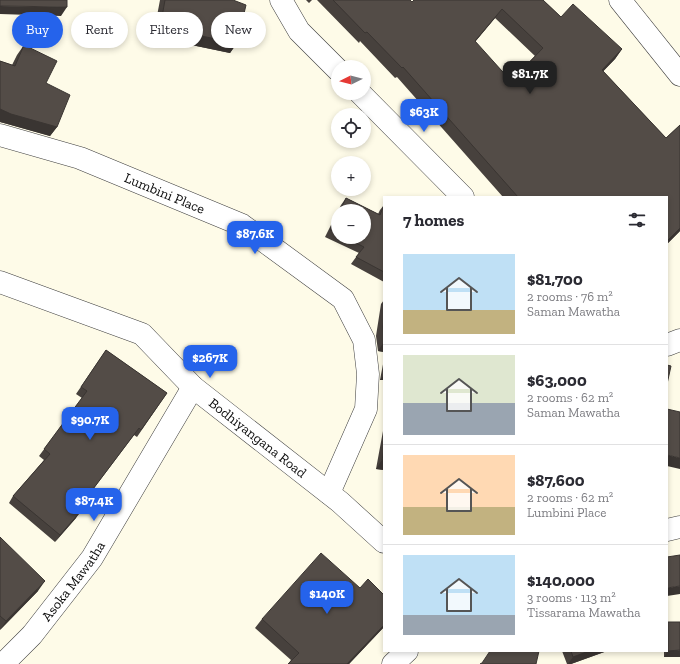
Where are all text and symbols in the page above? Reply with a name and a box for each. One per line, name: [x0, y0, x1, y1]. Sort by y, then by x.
chip: Buy: [12, 12, 63, 48]
chip: Rent: [71, 12, 128, 48]
chip: Filters: [136, 12, 203, 48]
chip: New: [211, 12, 266, 48]
north arrow: [331, 60, 371, 100]
map controls: [331, 60, 371, 244]
pin: $81.7K: [497, 61, 563, 95]
text: $81.7K: [512, 66, 548, 81]
pin: $63K: [400, 99, 448, 133]
text: $63K: [409, 104, 439, 119]
button: locate: [331, 108, 371, 148]
button: +: [331, 156, 371, 196]
street label: Lumbini Place: [122, 169, 208, 217]
button: −: [331, 204, 371, 244]
icon: filters: [626, 209, 648, 231]
text: 7 homes: [403, 210, 464, 230]
pin: $87.6K: [222, 221, 288, 255]
text: $87.6K: [236, 226, 274, 241]
text: $81,700: [527, 269, 583, 289]
icon: home: [435, 270, 483, 318]
text: 2 rooms · 76 m²: [527, 289, 613, 304]
text: Saman Mawatha: [527, 304, 620, 319]
pin: $267K: [182, 345, 238, 379]
text: $267K: [192, 350, 228, 365]
text: $63,000: [527, 370, 587, 390]
icon: home: [435, 371, 483, 419]
text: 2 rooms · 62 m²: [527, 390, 613, 405]
street label: Bodhiyangana Road: [205, 394, 310, 481]
text: Saman Mawatha: [527, 405, 620, 420]
pin: $90.7K: [57, 407, 123, 441]
text: $90.7K: [71, 412, 109, 427]
text: $87,600: [527, 470, 585, 490]
icon: home: [435, 471, 483, 519]
pin: $87.4K: [61, 488, 127, 522]
text: 2 rooms · 62 m²: [527, 490, 613, 505]
text: $87.4K: [75, 493, 113, 508]
text: Lumbini Place: [527, 505, 606, 520]
street label: Asoka Mawatha: [38, 538, 109, 624]
text: $140,000: [527, 570, 595, 590]
icon: home: [435, 571, 483, 619]
pin: $140K: [299, 581, 355, 615]
text: $140K: [309, 586, 345, 601]
text: 3 rooms · 113 m²: [527, 590, 616, 605]
text: Tissarama Mawatha: [527, 605, 641, 620]

